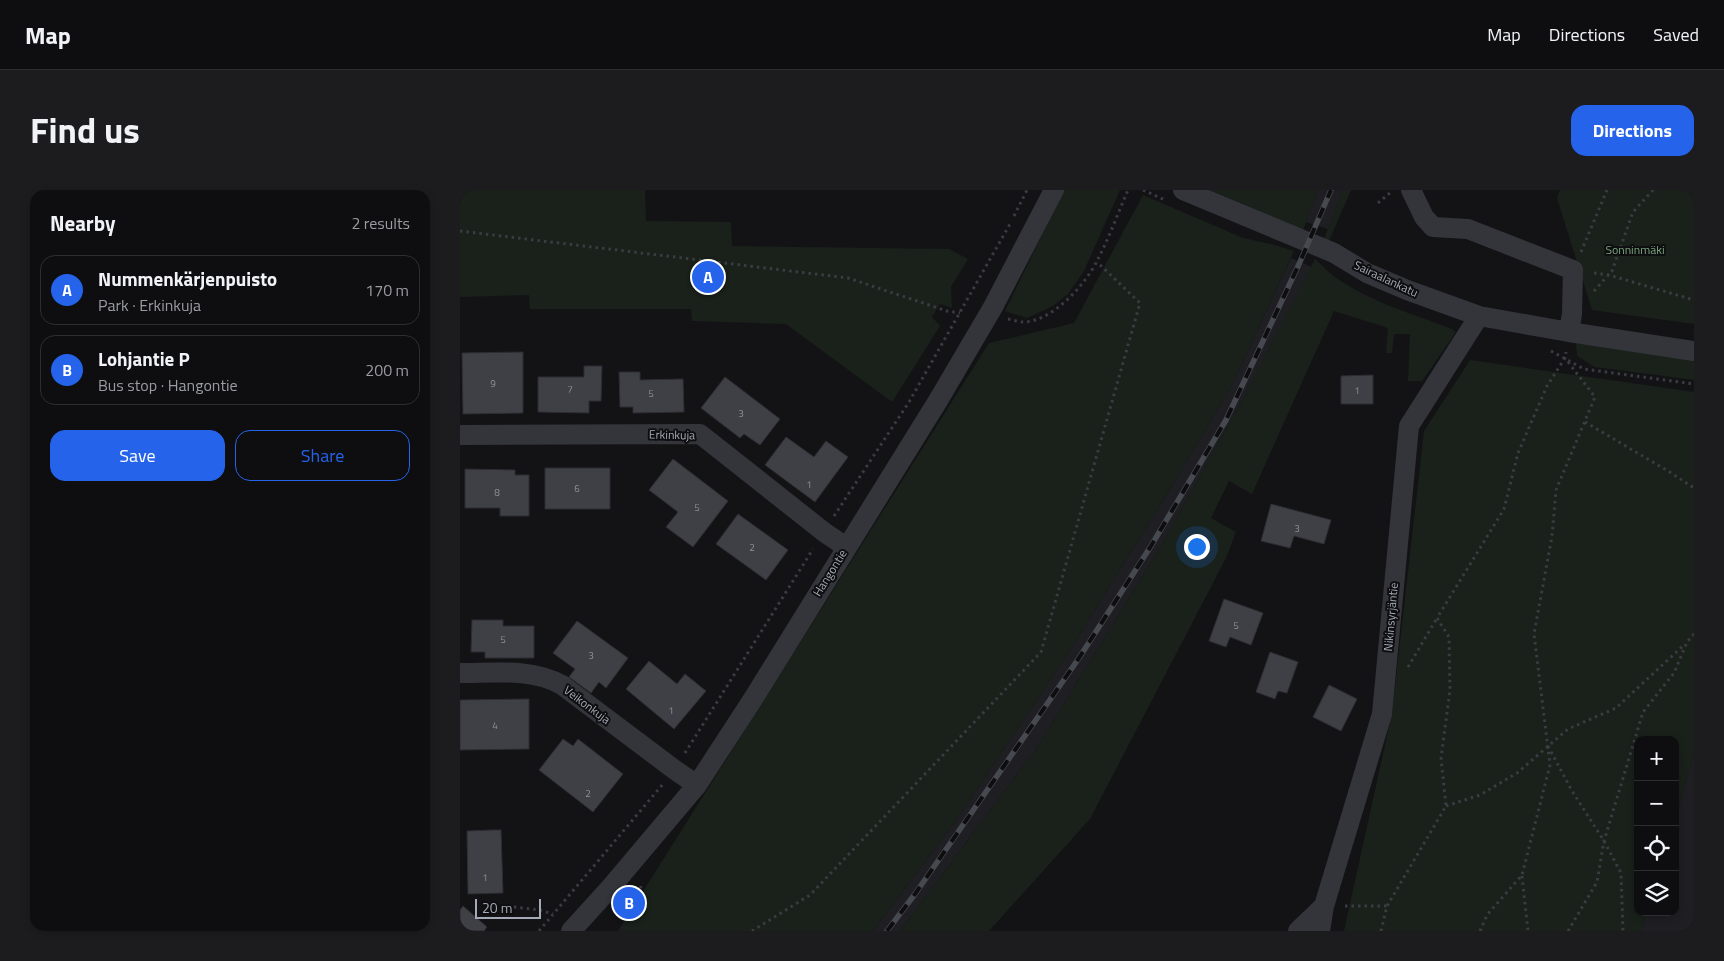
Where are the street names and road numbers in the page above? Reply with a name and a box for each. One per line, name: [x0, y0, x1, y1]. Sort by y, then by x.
street label: Sairaalankatu: [1351, 255, 1421, 302]
street label: Erkinkuja: [649, 425, 695, 444]
street label: Hangontie: [808, 545, 852, 600]
street label: Nikinsyrjäntie: [1378, 582, 1403, 652]
street label: Veikonkuja: [560, 681, 615, 729]

